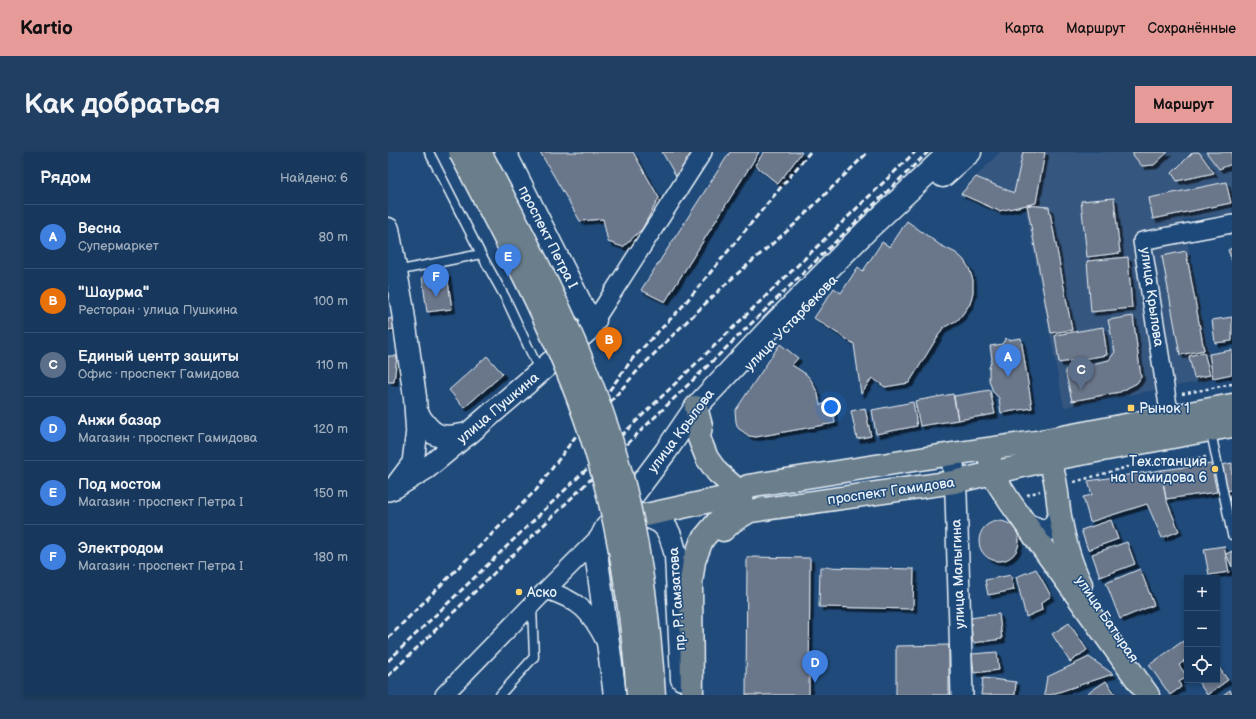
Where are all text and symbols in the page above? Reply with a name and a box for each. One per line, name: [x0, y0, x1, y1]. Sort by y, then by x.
text: Kartio: [20, 17, 73, 40]
text: Карта: [1005, 20, 1044, 37]
text: Маршрут: [1066, 20, 1126, 37]
text: Сохранённые: [1148, 20, 1236, 37]
button: Маршрут: [1135, 86, 1232, 123]
text: Как добраться: [24, 88, 221, 121]
text: Рядом: [40, 168, 91, 188]
text: Найдено: 6: [280, 170, 348, 186]
street label: проспект Петра I: [515, 183, 581, 291]
text: Весна: [78, 219, 121, 238]
text: A: [49, 229, 57, 245]
text: 80 m: [319, 229, 348, 245]
text: Супермаркет: [78, 238, 159, 254]
pin: E: [495, 244, 521, 277]
street label: улица Крылова: [1137, 246, 1168, 349]
pin: F: [423, 264, 449, 297]
street label: улица Устарбекова: [741, 271, 842, 374]
text: "Шаурма": [78, 283, 149, 302]
text: B: [48, 293, 58, 309]
text: 100 m: [313, 293, 348, 309]
text: Ресторан · улица Пушкина: [78, 302, 238, 318]
pin: B: [596, 327, 622, 360]
pin: A: [995, 344, 1021, 377]
text: Единый центр защиты: [78, 347, 239, 366]
text: C: [48, 357, 58, 373]
text: 110 m: [316, 357, 348, 373]
pin: C: [1068, 357, 1094, 390]
text: Офис · проспект Гамидова: [78, 366, 239, 382]
street label: улица Пушкина: [454, 368, 543, 447]
street label: улица Крылова: [644, 385, 718, 476]
your location: [821, 397, 841, 417]
place label: Рынок 1: [1139, 400, 1190, 417]
marker: Рынок 1: [1126, 403, 1136, 413]
text: Анжи базар: [78, 411, 161, 430]
text: D: [48, 421, 58, 437]
text: 120 m: [313, 421, 348, 437]
text: Магазин · проспект Гамидова: [78, 430, 257, 446]
place label: Тех.станция на Гамидова 6: [1110, 453, 1207, 486]
marker: Тех.станция на Гамидова 6: [1210, 464, 1220, 474]
street label: проспект Гамидова: [826, 474, 956, 508]
text: Под мостом: [78, 475, 161, 494]
text: E: [49, 485, 57, 501]
text: 150 m: [314, 485, 348, 501]
text: Магазин · проспект Петра I: [78, 494, 243, 510]
street label: улица Малыгина: [948, 518, 968, 629]
text: Электродом: [78, 539, 164, 558]
street label: пр. Р.Гамзатова: [665, 546, 689, 651]
text: F: [49, 549, 57, 565]
text: 180 m: [313, 549, 348, 565]
text: Магазин · проспект Петра I: [78, 558, 243, 574]
street label: улица Батырая: [1072, 572, 1142, 666]
map controls: [1184, 575, 1220, 683]
button: +: [1184, 575, 1220, 611]
place label: Аско: [526, 584, 557, 601]
marker: Аско: [514, 587, 524, 597]
button: −: [1184, 611, 1220, 647]
button: locate: [1184, 647, 1220, 683]
pin: D: [802, 650, 828, 683]

